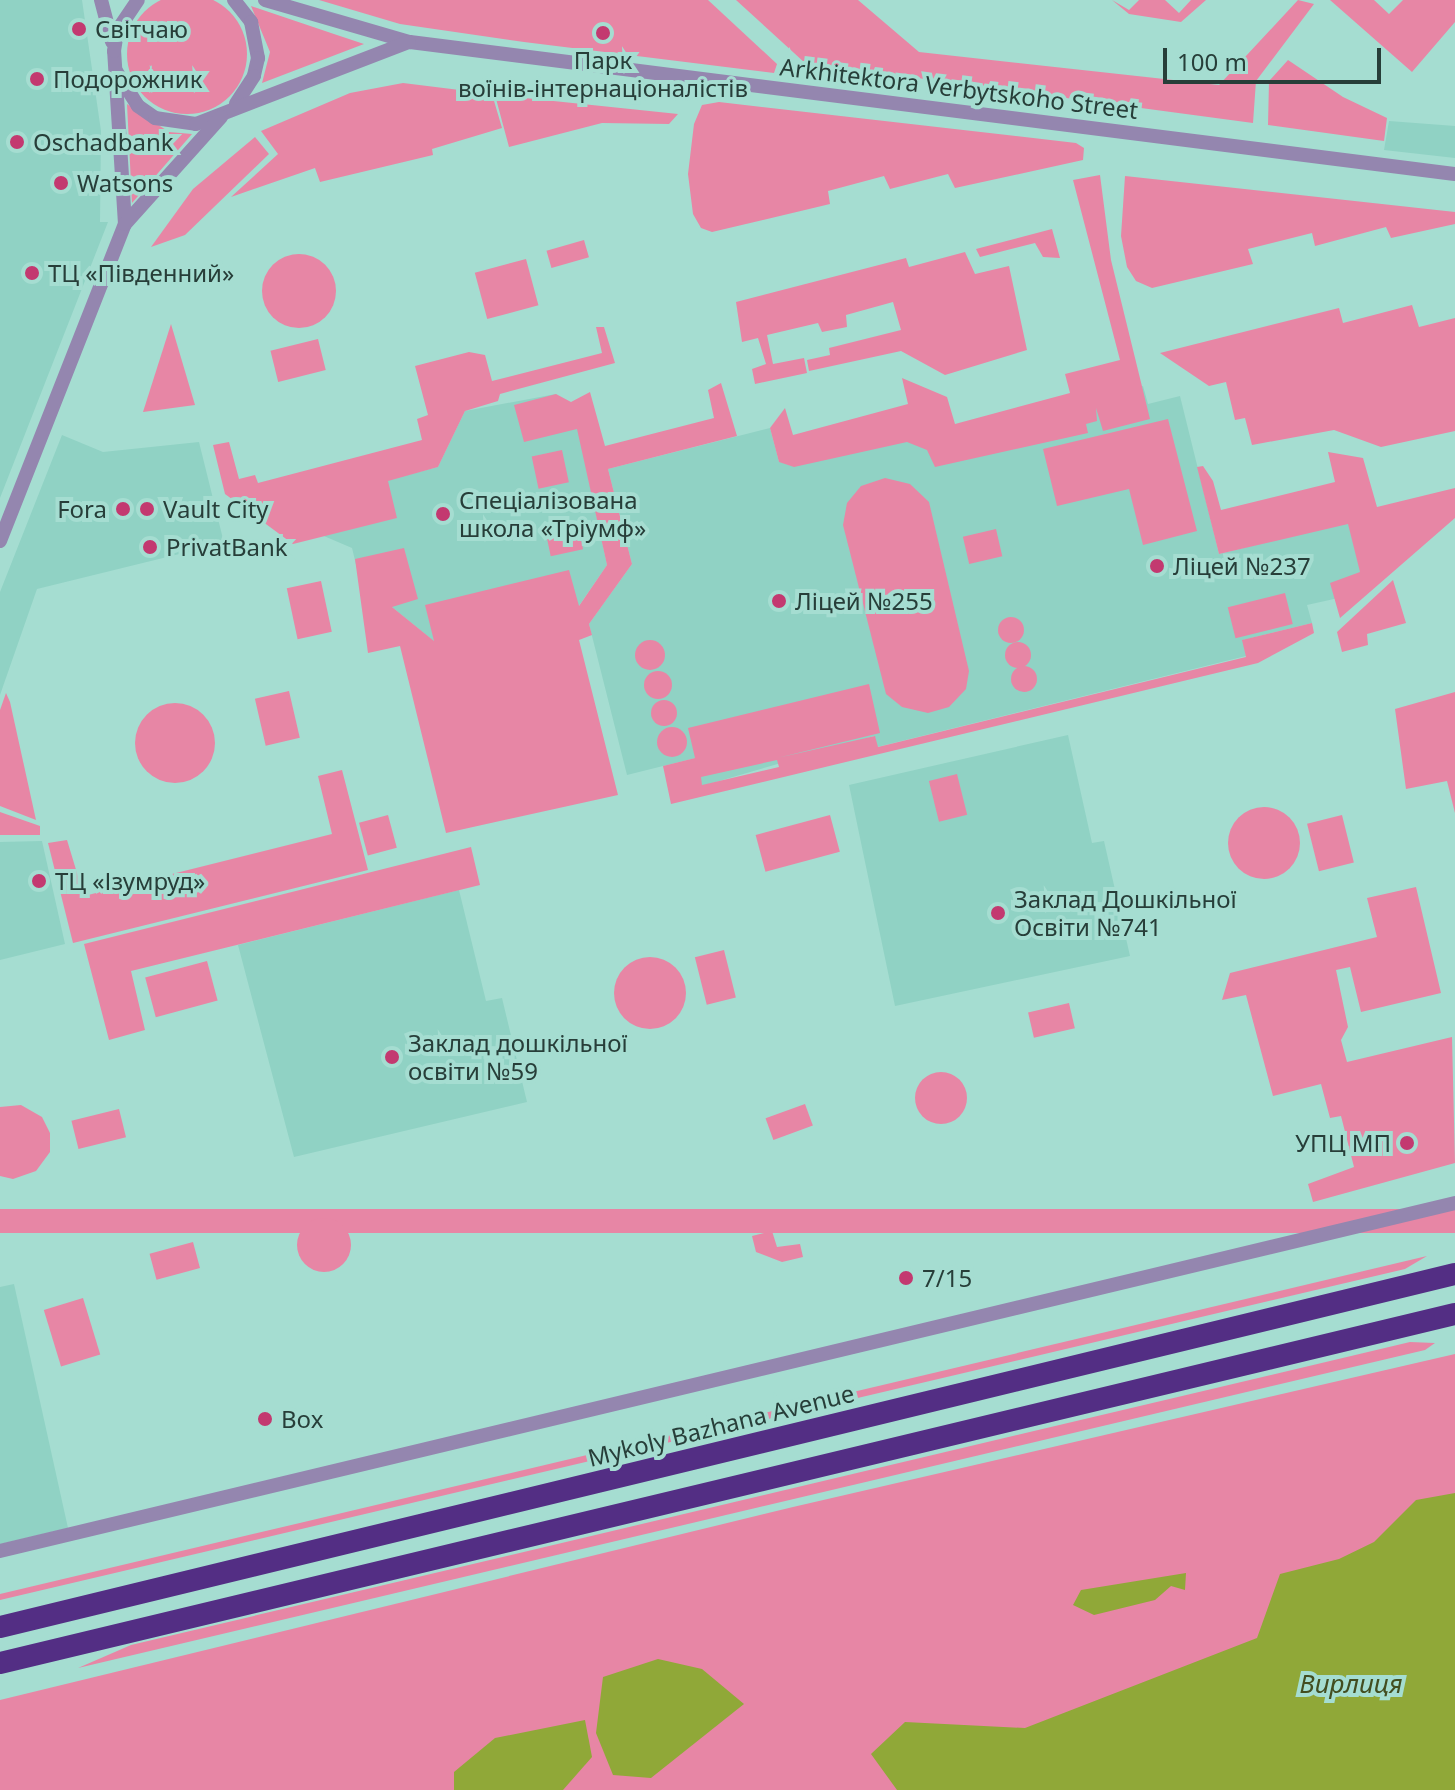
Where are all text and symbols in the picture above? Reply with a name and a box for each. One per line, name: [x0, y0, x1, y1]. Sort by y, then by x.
place label: Світчаю: [95, 15, 188, 43]
marker: Світчаю: [70, 20, 88, 38]
marker: Парк воїнів-інтернаціоналістів: [594, 24, 612, 42]
scale bar: [1167, 32, 1385, 82]
text: 100 m: [1177, 45, 1247, 78]
place label: Парк воїнів-інтернаціоналістів: [458, 46, 748, 102]
street label: Arkhitektora Verbytskoho Street: [778, 52, 1140, 124]
place label: Подорожник: [53, 65, 202, 93]
marker: Подорожник: [28, 70, 46, 88]
place label: Oschadbank: [33, 128, 174, 156]
marker: Oschadbank: [8, 133, 26, 151]
place label: Watsons: [77, 169, 173, 197]
marker: Watsons: [52, 174, 70, 192]
place label: ТЦ «Південний»: [48, 259, 234, 287]
marker: ТЦ «Південний»: [23, 264, 41, 282]
place label: Спеціалізована школа «Тріумф»: [459, 486, 646, 542]
place label: Fora: [57, 495, 107, 523]
place label: Vault City: [163, 495, 269, 523]
marker: Fora: [114, 500, 132, 518]
marker: Vault City: [138, 500, 156, 518]
marker: Спеціалізована школа «Тріумф»: [434, 505, 452, 523]
place label: PrivatBank: [166, 533, 288, 561]
marker: PrivatBank: [141, 538, 159, 556]
place label: Ліцей №237: [1173, 552, 1311, 580]
marker: Ліцей №237: [1148, 557, 1166, 575]
place label: Ліцей №255: [795, 587, 933, 615]
marker: Ліцей №255: [770, 592, 788, 610]
place label: ТЦ «Ізумруд»: [55, 867, 205, 895]
marker: ТЦ «Ізумруд»: [30, 872, 48, 890]
place label: Заклад Дошкільної Освіти №741: [1014, 885, 1237, 941]
marker: Заклад Дошкільної Освіти №741: [989, 904, 1007, 922]
place label: Заклад дошкільної освіти №59: [408, 1029, 628, 1085]
marker: Заклад дошкільної освіти №59: [383, 1048, 401, 1066]
place label: УПЦ МП: [1295, 1129, 1391, 1157]
marker: УПЦ МП: [1398, 1134, 1416, 1152]
place label: 7/15: [922, 1264, 972, 1292]
marker: 7/15: [897, 1269, 915, 1287]
street label: Mykoly Bazhana Avenue: [585, 1378, 857, 1472]
place label: Box: [281, 1405, 323, 1433]
marker: Box: [256, 1410, 274, 1428]
water label: Вирлиця: [1299, 1668, 1403, 1700]

